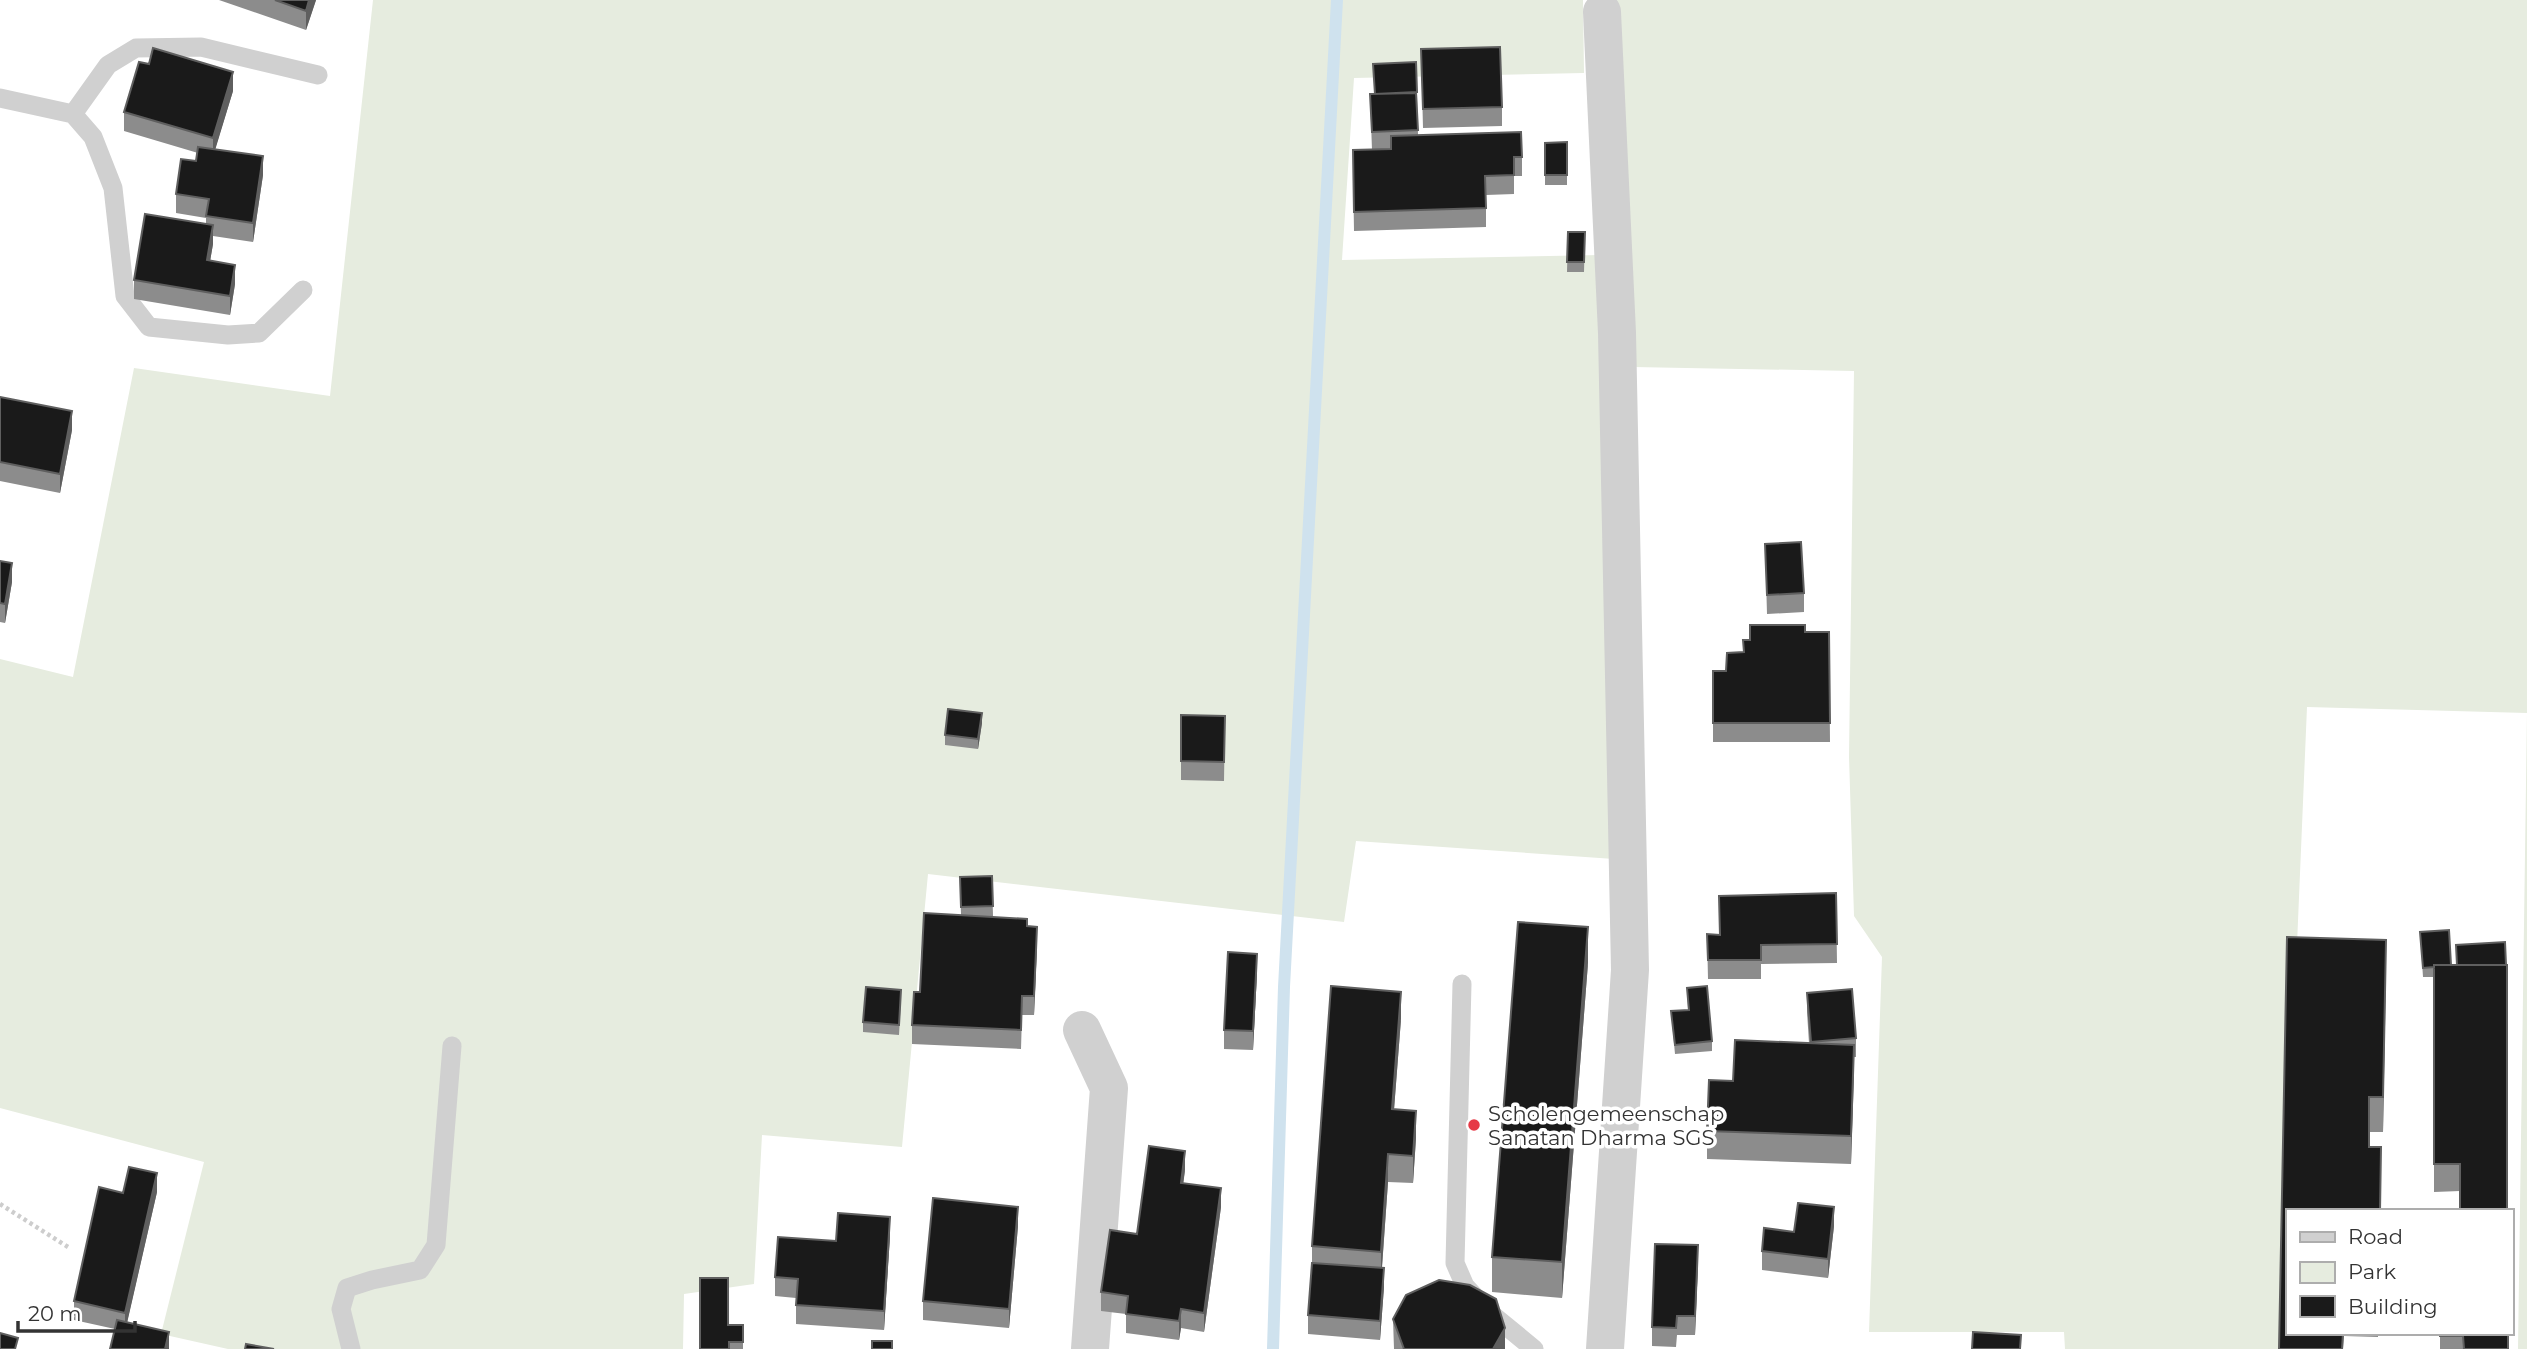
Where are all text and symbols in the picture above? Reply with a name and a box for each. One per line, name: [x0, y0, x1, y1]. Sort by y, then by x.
place label: Scholengemeenschap Sanatan Dharma SGS: [1488, 1101, 1724, 1150]
marker: Scholengemeenschap Sanatan Dharma SGS: [1466, 1117, 1482, 1133]
legend: [2286, 1209, 2513, 1335]
text: Road: [2348, 1224, 2403, 1249]
text: Park: [2348, 1259, 2396, 1284]
scale bar: [18, 1290, 135, 1334]
text: Building: [2348, 1294, 2438, 1319]
text: 20 m: [28, 1301, 82, 1326]

